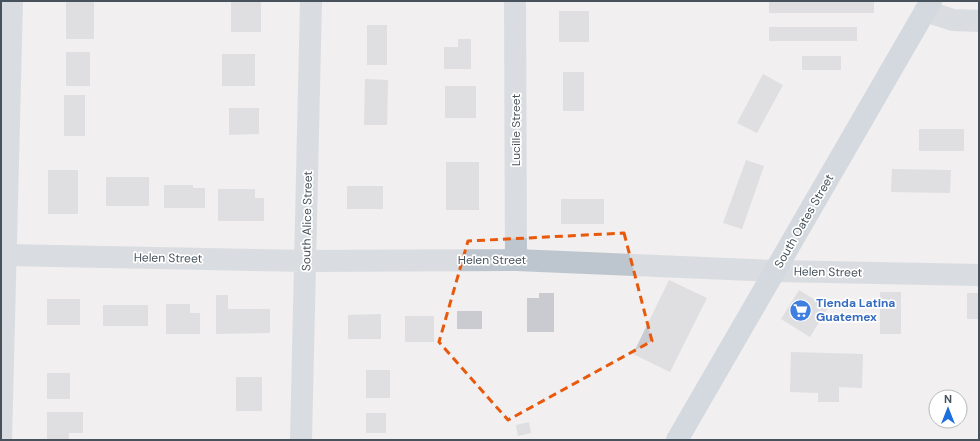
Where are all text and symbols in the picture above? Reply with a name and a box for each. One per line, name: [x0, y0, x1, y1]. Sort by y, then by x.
street label: Lucille Street: [508, 94, 524, 166]
street label: South Alice Street: [298, 170, 316, 271]
street label: South Oates Street: [771, 171, 838, 271]
street label: Helen Street: [134, 249, 203, 267]
street label: Helen Street: [458, 252, 527, 268]
street label: Helen Street: [794, 263, 863, 281]
place label: Tienda Latina Guatemex: [816, 295, 895, 325]
supermarket icon: Tienda Latina Guatemex: [787, 297, 813, 323]
north arrow: [928, 389, 968, 429]
text: N: [944, 392, 952, 406]

